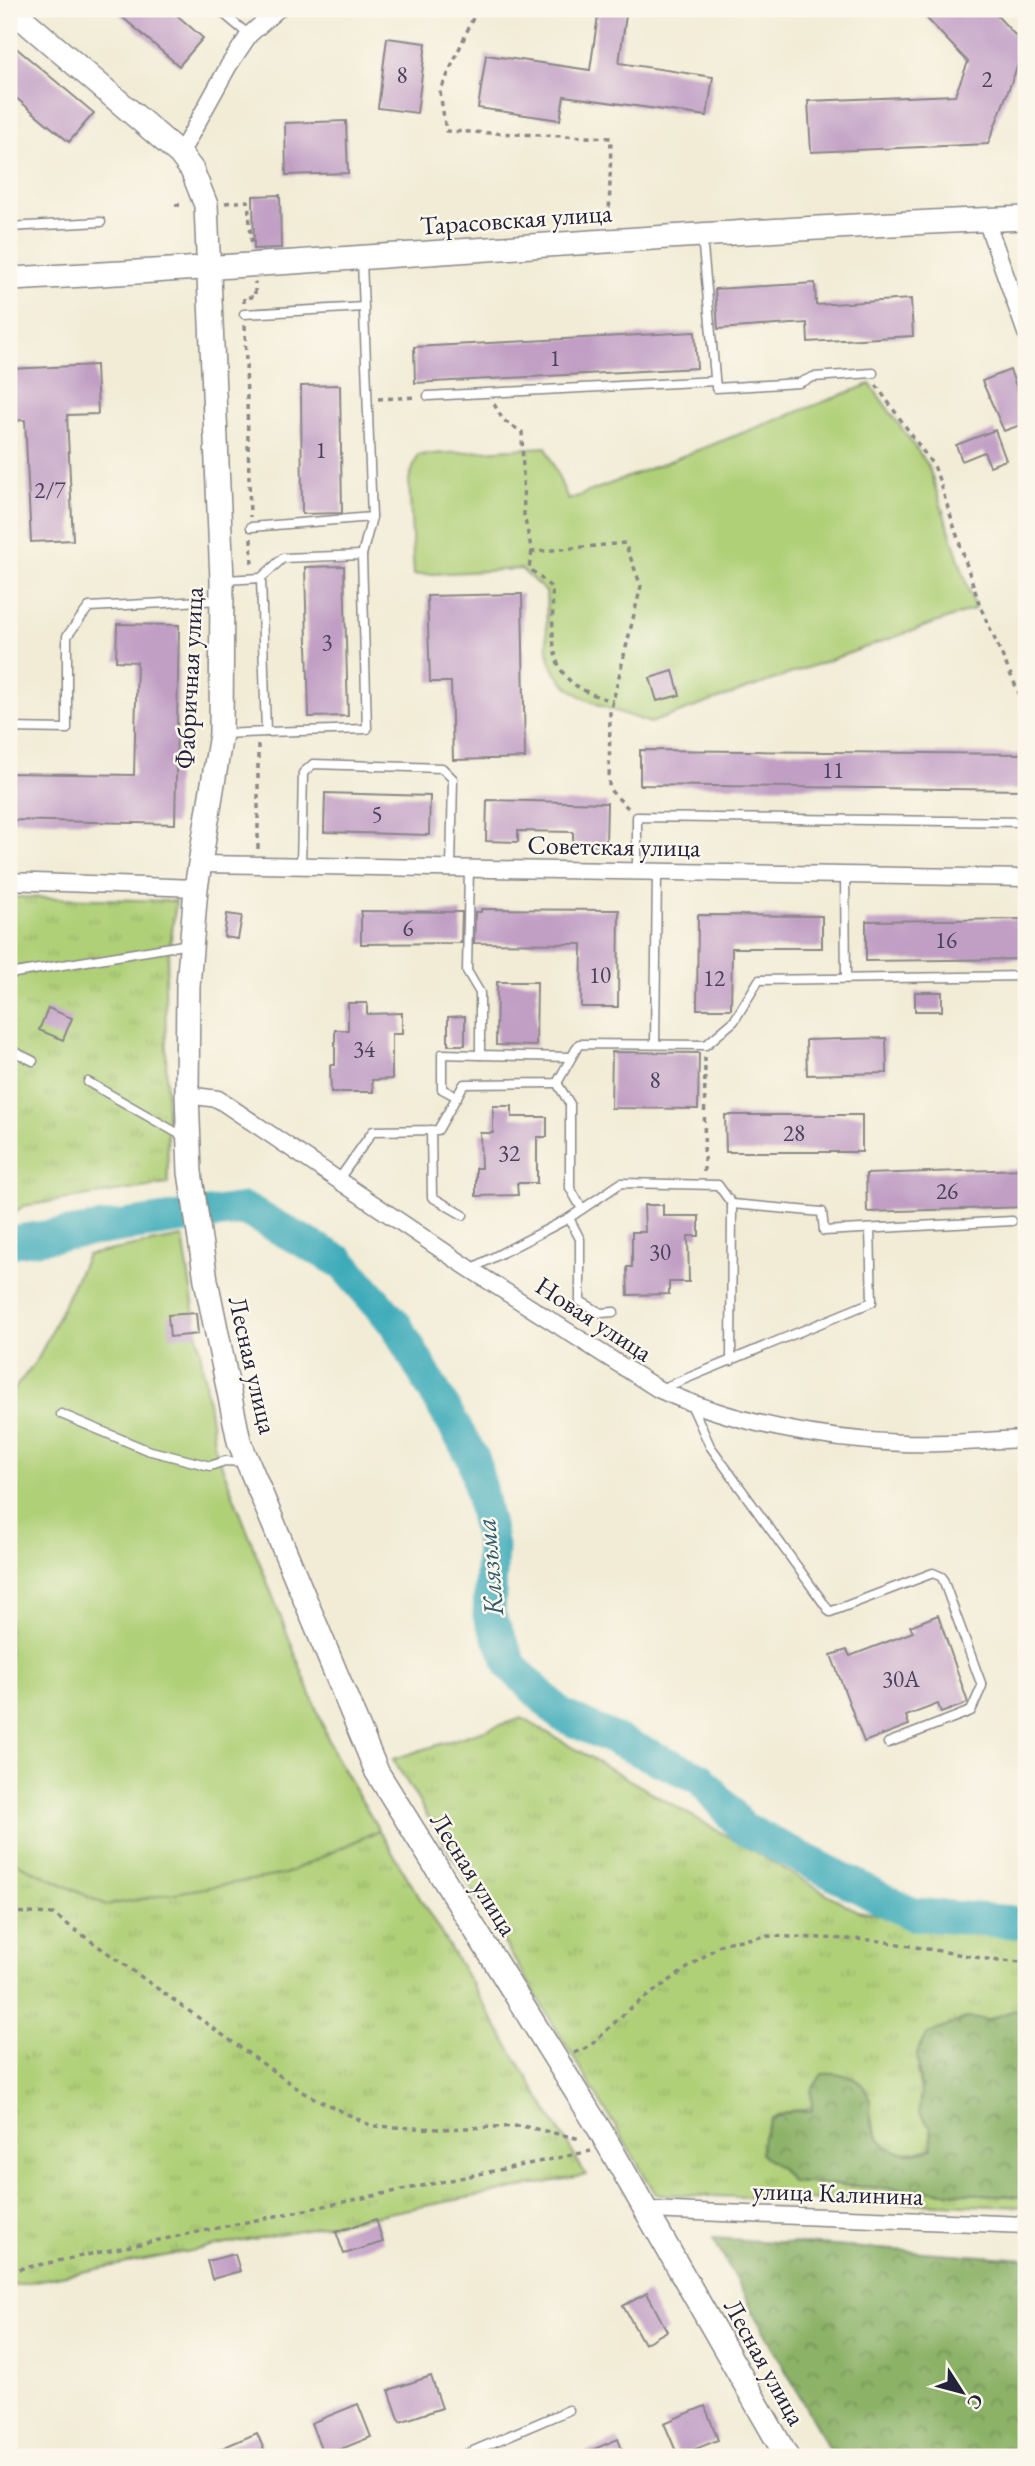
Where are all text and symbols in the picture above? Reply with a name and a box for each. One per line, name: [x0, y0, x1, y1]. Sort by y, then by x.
house number: 8: [396, 60, 408, 90]
house number: 2: [981, 64, 993, 94]
street label: Тарасовская улица: [419, 195, 614, 243]
house number: 1: [549, 343, 561, 373]
house number: 1: [315, 435, 327, 465]
house number: 2/7: [34, 475, 67, 505]
street label: Фабричная улица: [167, 585, 211, 770]
house number: 3: [321, 627, 333, 657]
house number: 11: [822, 755, 844, 785]
house number: 5: [371, 799, 383, 829]
street label: Советская улица: [527, 827, 702, 865]
house number: 6: [402, 913, 414, 943]
house number: 16: [935, 925, 957, 955]
house number: 10: [589, 960, 611, 990]
house number: 12: [703, 963, 725, 993]
house number: 34: [353, 1034, 376, 1064]
house number: 8: [649, 1065, 661, 1095]
house number: 28: [783, 1118, 805, 1148]
house number: 32: [498, 1138, 520, 1168]
house number: 26: [936, 1176, 958, 1206]
house number: 30: [649, 1237, 671, 1267]
street label: Новая улица: [529, 1269, 659, 1370]
street label: Лесная улица: [221, 1293, 285, 1438]
water label: Клязьма: [467, 1517, 511, 1618]
house number: 30А: [882, 1664, 921, 1694]
street label: Лесная улица: [422, 1806, 526, 1943]
street label: улица Калинина: [752, 2173, 925, 2213]
street label: Лесная улица: [716, 2293, 814, 2432]
north arrow: [926, 2358, 996, 2428]
text: С: [961, 2389, 989, 2415]

